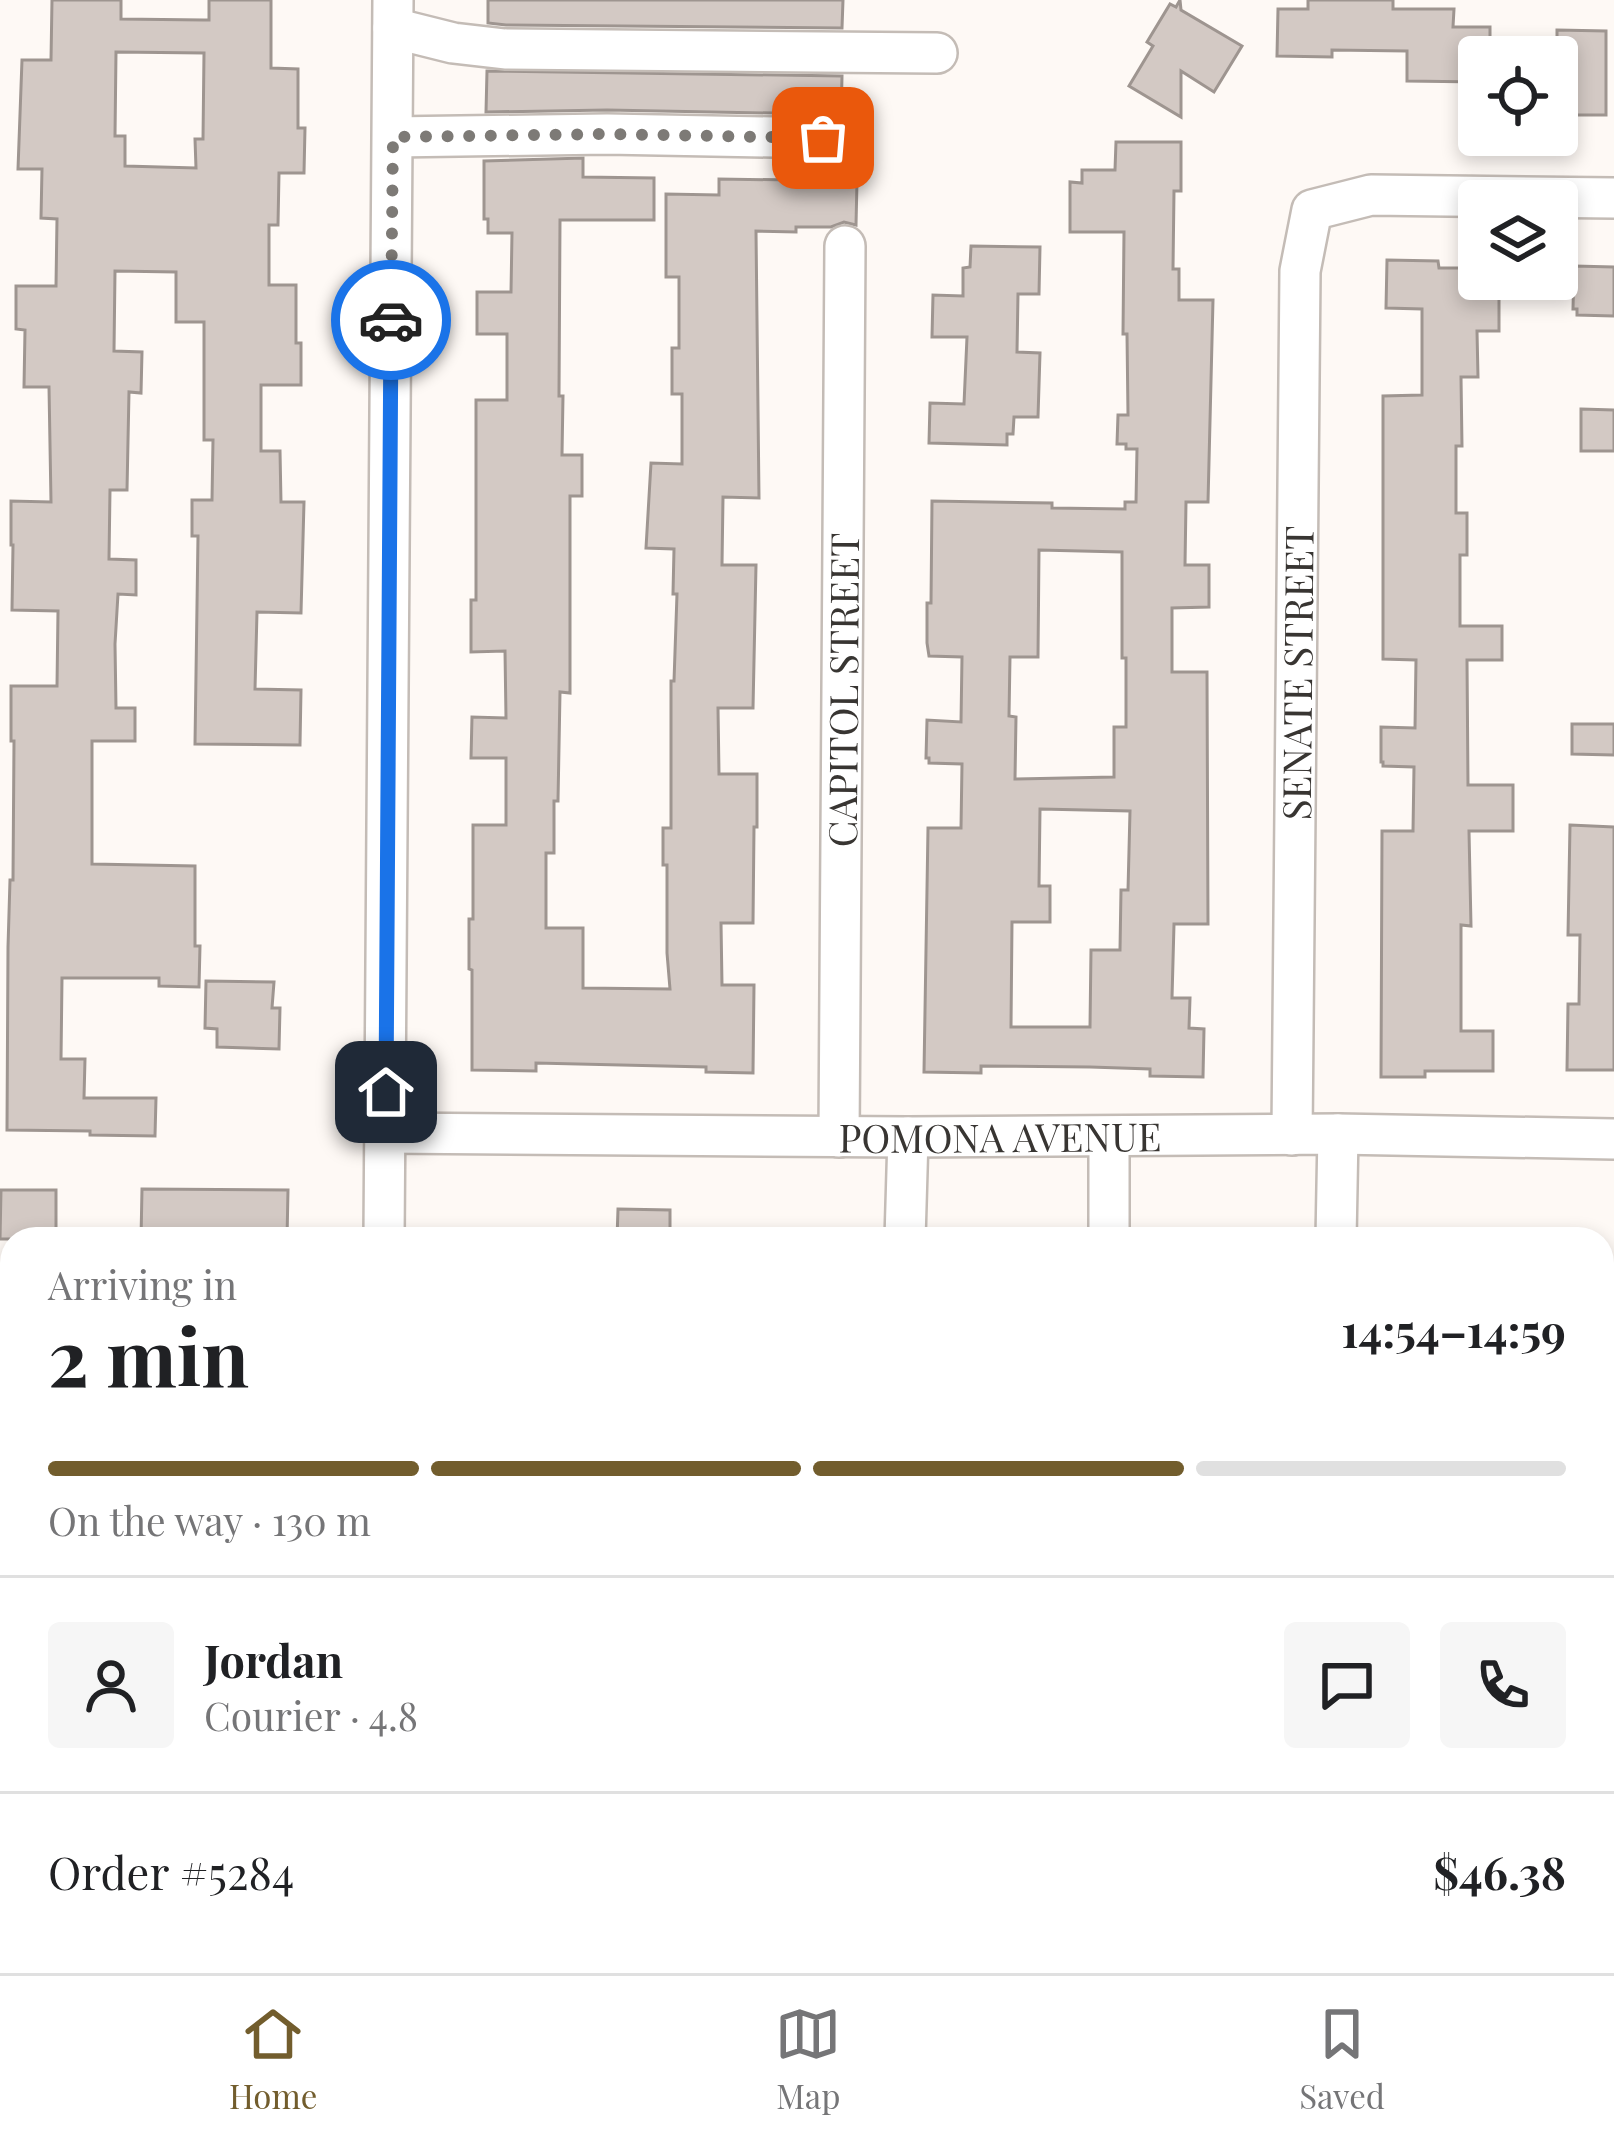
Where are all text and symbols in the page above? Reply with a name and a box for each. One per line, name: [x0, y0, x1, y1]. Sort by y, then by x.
map controls: [1458, 36, 1578, 300]
button: locate: [1458, 36, 1578, 156]
pin: [772, 87, 874, 189]
icon: bag: [790, 105, 856, 171]
button: layers: [1458, 180, 1578, 300]
courier: [331, 260, 451, 380]
icon: car: [358, 287, 424, 353]
street label: SENATE STREET: [1269, 525, 1324, 821]
street label: CAPITOL STREET: [815, 533, 869, 847]
pin: [335, 1041, 437, 1143]
icon: home: [353, 1059, 419, 1125]
street label: POMONA AVENUE: [838, 1109, 1162, 1163]
text: Arriving in: [48, 1258, 237, 1310]
text: 14:54–14:59: [1341, 1299, 1566, 1359]
text: 2 min: [48, 1303, 249, 1407]
text: On the way · 130 m: [48, 1494, 371, 1546]
button: person: [48, 1622, 174, 1748]
button: chat: [1284, 1622, 1410, 1748]
button: phone: [1440, 1622, 1566, 1748]
text: Jordan: [204, 1629, 343, 1689]
text: Courier · 4.8: [204, 1689, 418, 1741]
text: Order #5284: [48, 1841, 294, 1901]
text: $46.38: [1433, 1841, 1566, 1901]
tab: Home: [229, 2001, 317, 2117]
tab: Map: [775, 2001, 841, 2117]
tab: Saved: [1299, 2001, 1385, 2117]

